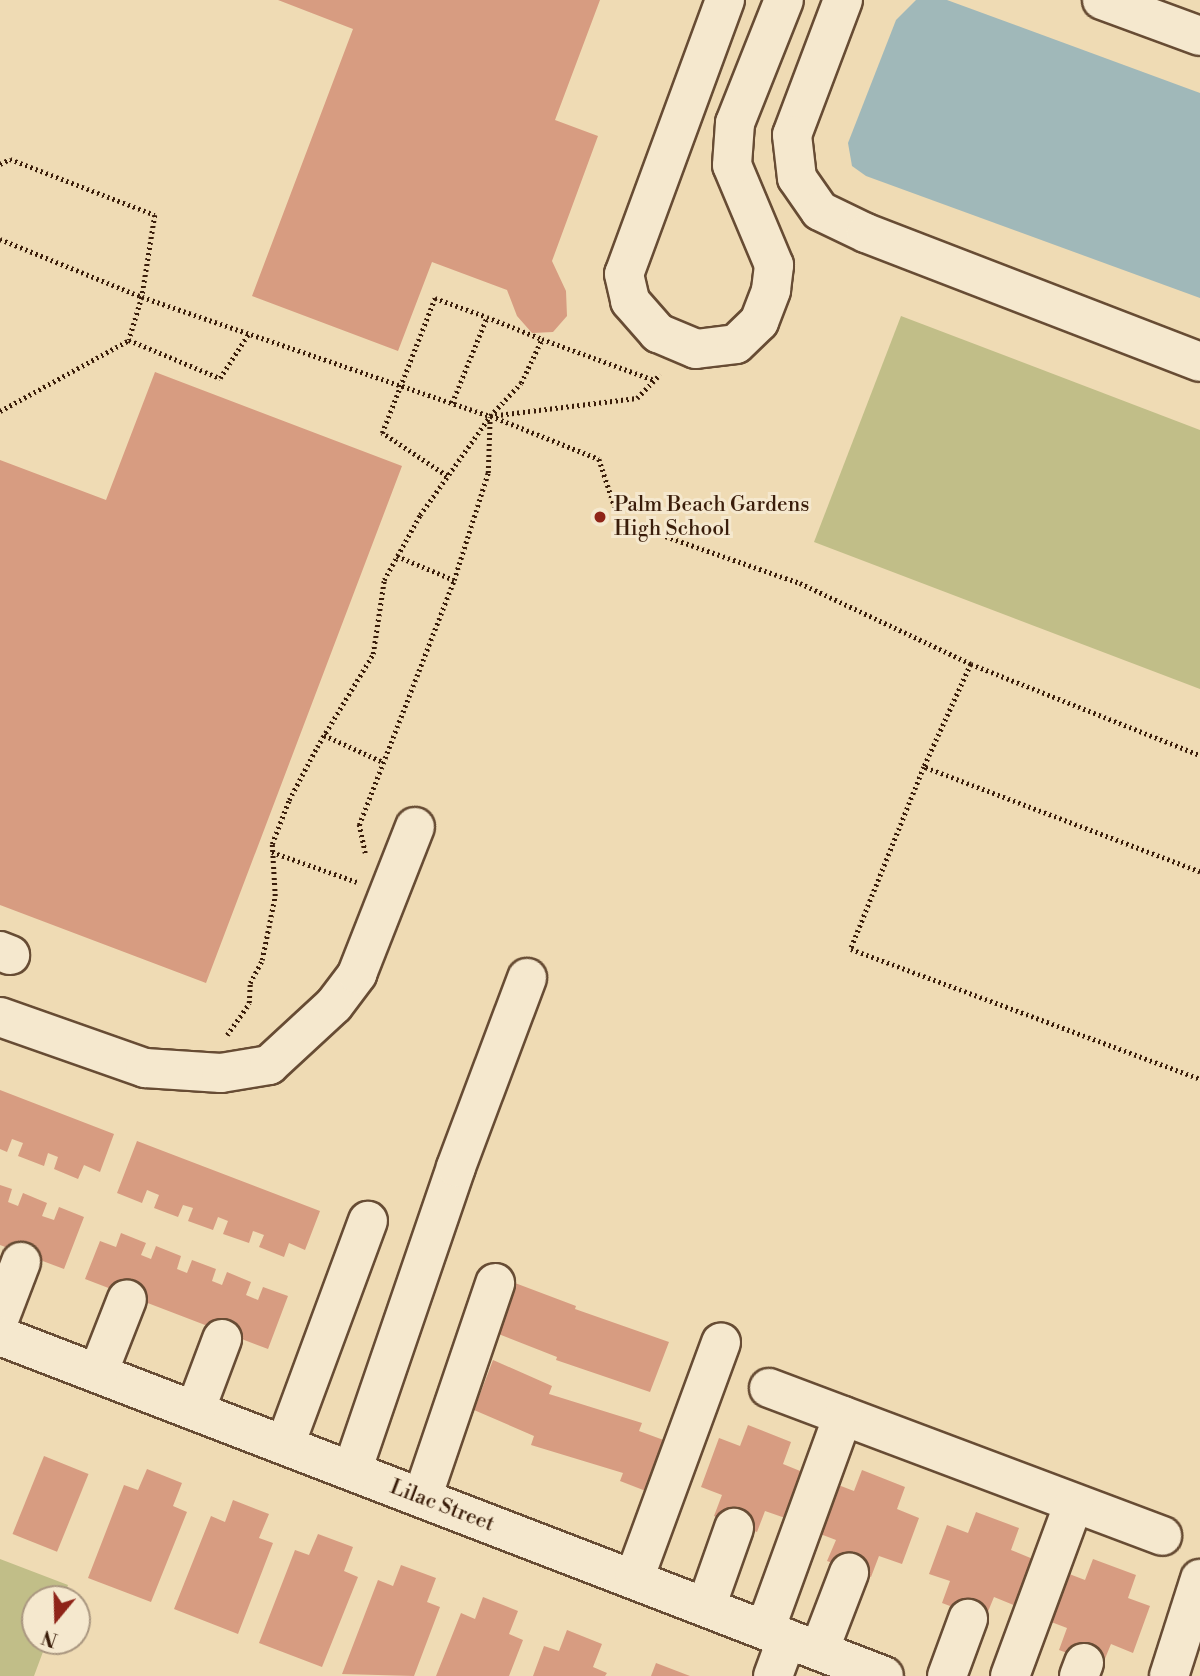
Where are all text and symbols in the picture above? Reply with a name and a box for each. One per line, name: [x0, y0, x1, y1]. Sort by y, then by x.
place label: Palm Beach Gardens High School: [614, 492, 809, 542]
marker: Palm Beach Gardens High School: [592, 509, 608, 525]
street label: Lilac Street: [386, 1475, 498, 1537]
north arrow: [21, 1585, 91, 1655]
text: N: [39, 1624, 61, 1652]

